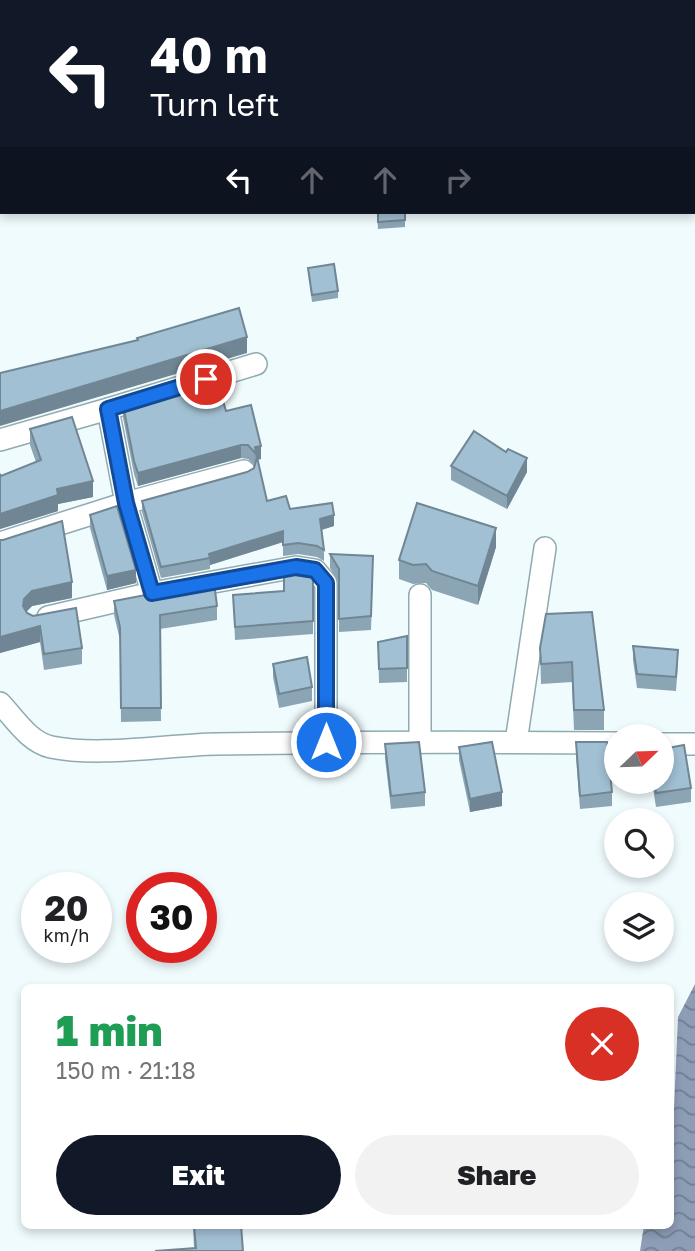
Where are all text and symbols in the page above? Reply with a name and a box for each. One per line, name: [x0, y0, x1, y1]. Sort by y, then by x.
text: 40 m: [150, 25, 268, 84]
icon: left: [35, 28, 126, 119]
text: Turn left: [150, 85, 279, 123]
icon: left: [220, 161, 258, 199]
icon: ahead: [293, 161, 331, 199]
icon: ahead: [366, 161, 404, 199]
icon: right: [439, 161, 477, 199]
pin: [176, 349, 236, 409]
icon: arrive: [187, 360, 225, 398]
position arrow: [289, 705, 363, 779]
north arrow: [604, 724, 674, 794]
map controls: [604, 724, 674, 962]
button: search: [604, 808, 674, 878]
speed limit sign: 30: [126, 872, 217, 963]
text: 20: [44, 887, 89, 929]
button: layers: [604, 892, 674, 962]
text: km/h: [44, 924, 89, 946]
text: 1 min: [56, 1005, 163, 1055]
button: close: [565, 1007, 639, 1081]
text: 150 m · 21:18: [56, 1056, 196, 1084]
button: Exit: [56, 1135, 341, 1215]
button: Share: [355, 1135, 639, 1215]

